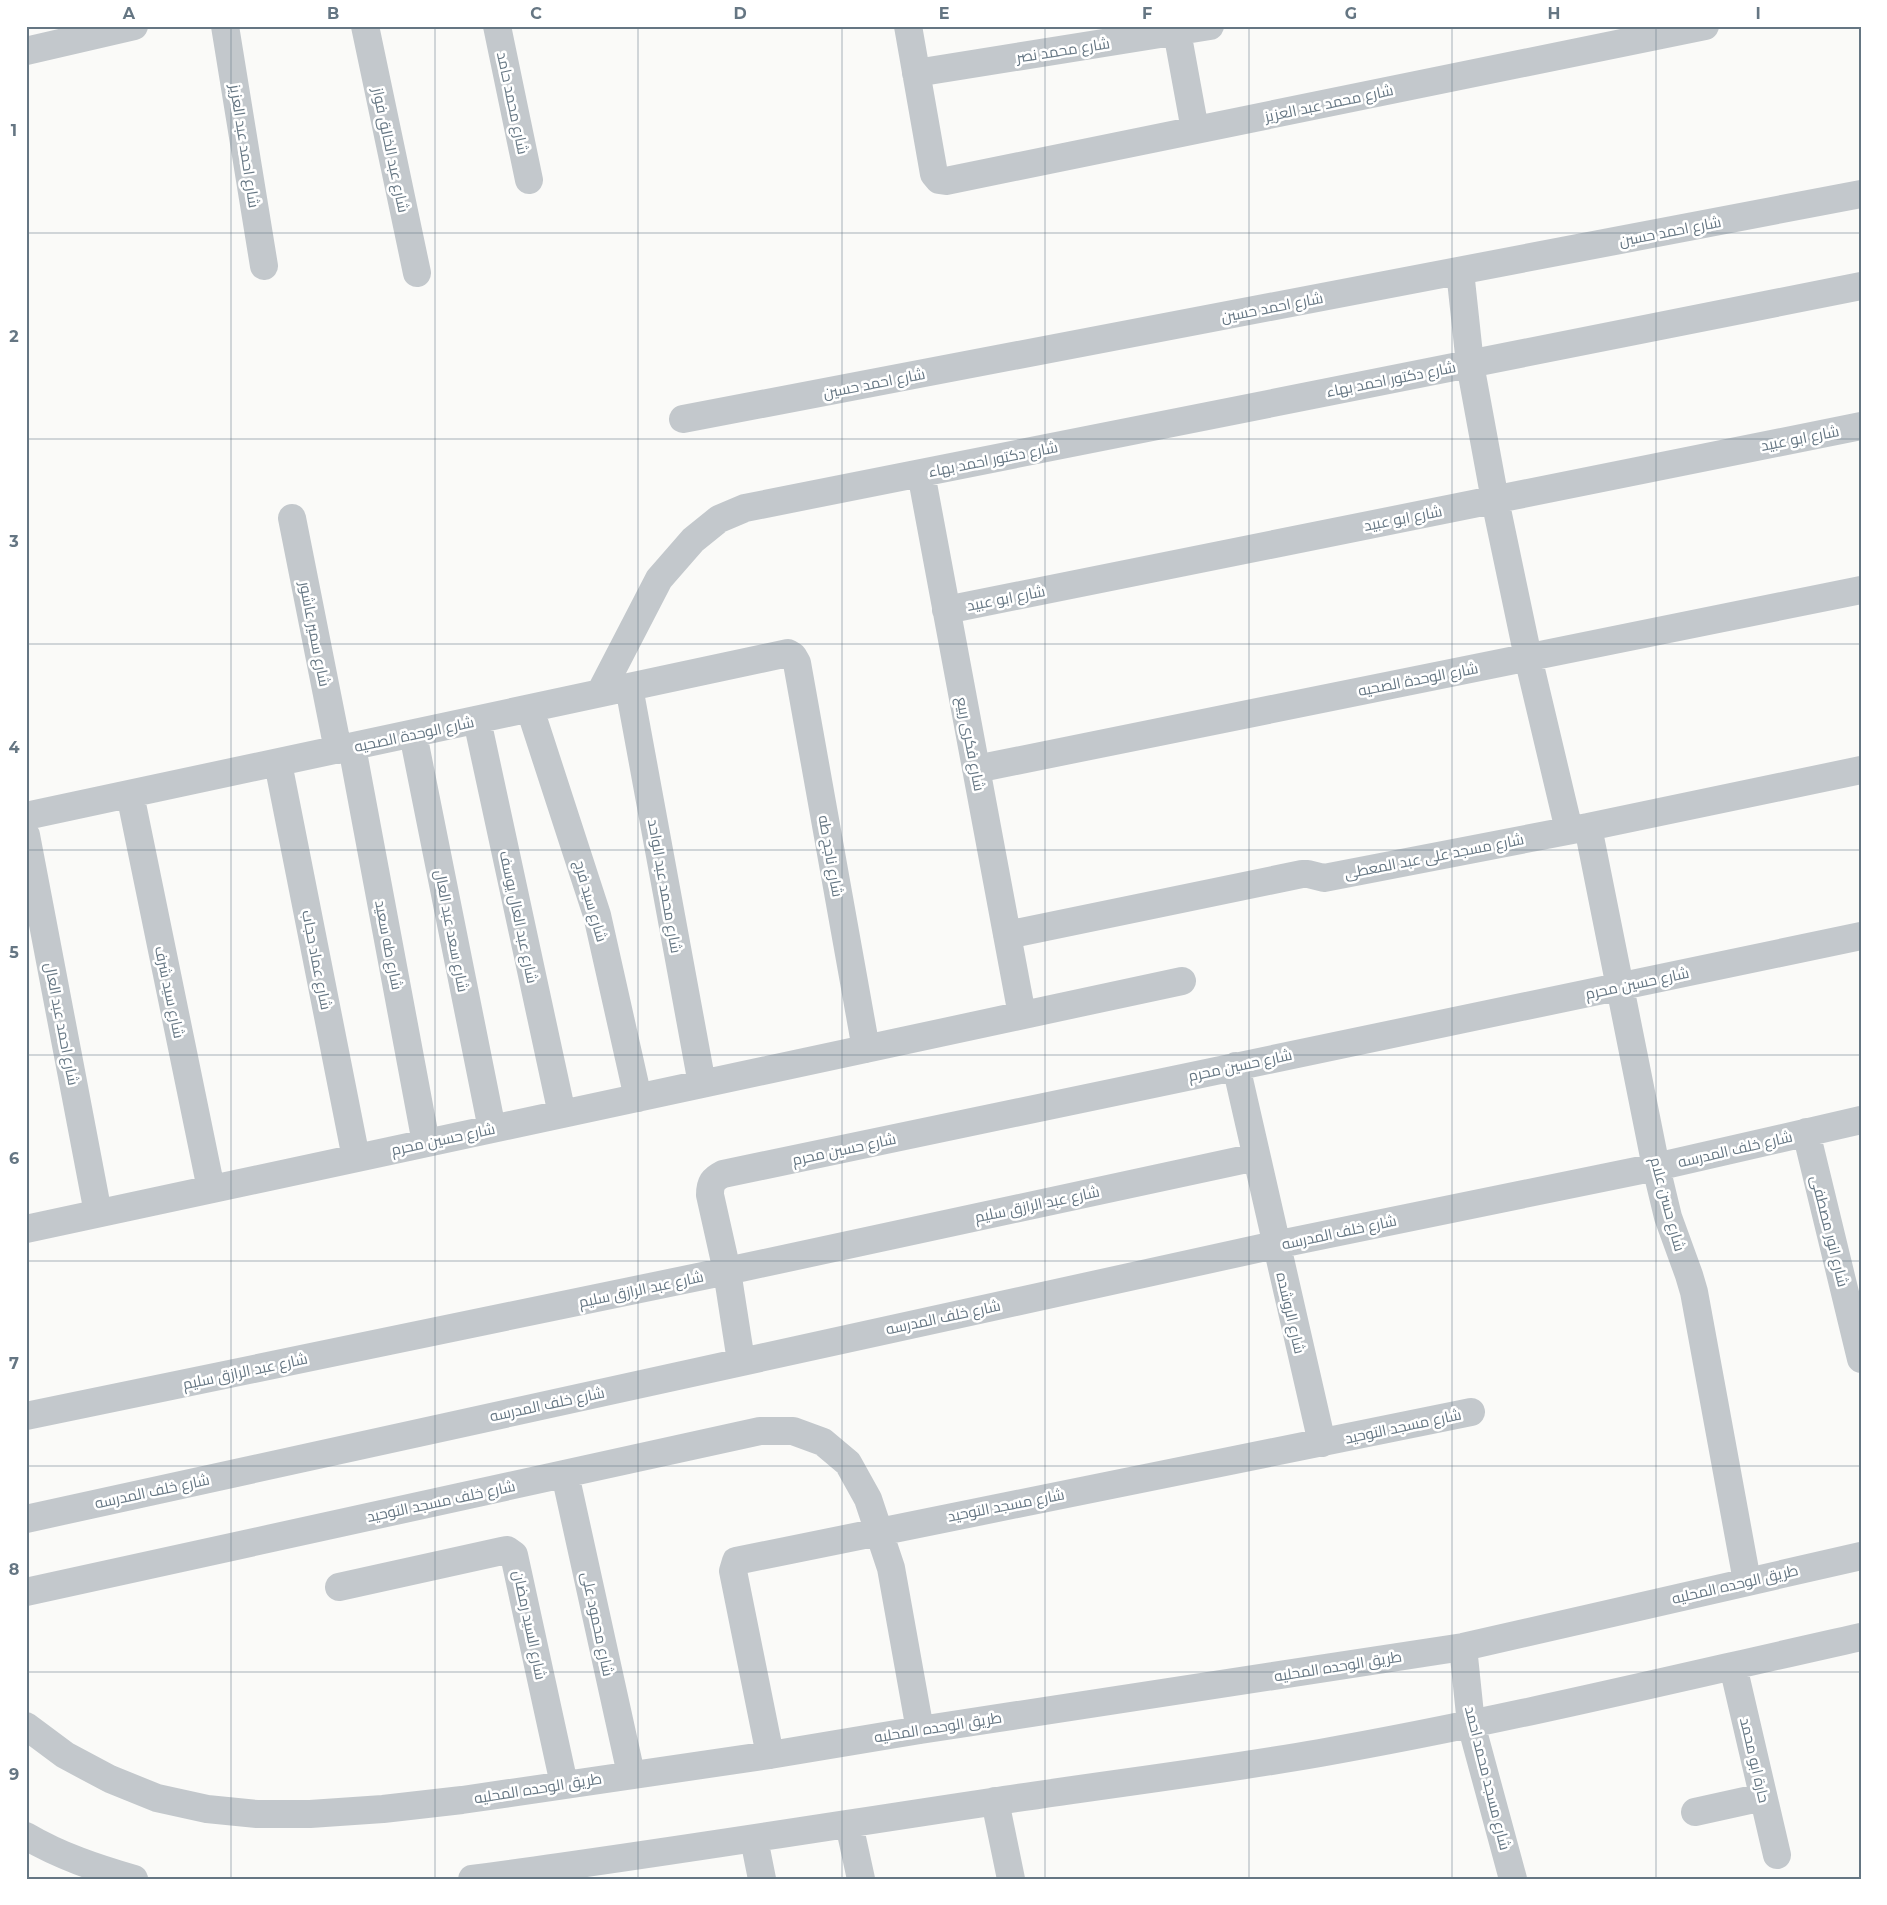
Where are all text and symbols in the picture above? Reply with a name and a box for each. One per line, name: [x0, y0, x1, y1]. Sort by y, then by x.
text: A: [122, 4, 136, 23]
text: B: [327, 4, 339, 23]
text: C: [530, 4, 542, 23]
text: D: [733, 4, 747, 23]
text: E: [939, 4, 949, 23]
text: F: [1142, 4, 1152, 23]
text: G: [1345, 4, 1357, 23]
text: H: [1548, 4, 1560, 23]
text: I: [1755, 4, 1761, 23]
street label: شارع محمد نصر: [1014, 33, 1111, 69]
street label: شارع محمد حامد: [491, 50, 533, 156]
street label: شارع محمد عبد العزيز: [1262, 80, 1395, 128]
street label: شارع احمد عبد العزيز: [224, 82, 264, 209]
street label: شارع عبد الخالق فواز: [366, 85, 414, 215]
text: 1: [11, 121, 17, 140]
street label: شارع احمد حسين: [1617, 212, 1723, 252]
street label: شارع احمد حسين: [1219, 288, 1325, 328]
text: 2: [9, 327, 19, 346]
street label: شارع دكتور احمد بهاء: [1325, 357, 1458, 403]
street label: شارع احمد حسين: [821, 364, 927, 404]
street label: شارع ابو عبيد: [1759, 421, 1841, 457]
street label: شارع دكتور احمد بهاء: [927, 437, 1060, 483]
street label: شارع ابو عبيد: [1362, 501, 1444, 537]
text: 3: [8, 532, 19, 551]
street label: شارع سمير عاشور: [293, 579, 335, 689]
street label: شارع ابو عبيد: [965, 581, 1047, 617]
street label: شارع الوحدة الصحيه: [1356, 658, 1480, 702]
street label: شارع فكرى ربيع: [951, 695, 989, 793]
street label: شارع الوحدة الصحيه: [352, 712, 476, 758]
text: 4: [8, 738, 20, 757]
street label: شارع ناجح طه: [812, 814, 848, 899]
street label: شارع محمد عبد الواحد: [642, 817, 686, 955]
street label: شارع مسجد على عبد المعطى: [1343, 829, 1526, 885]
street label: شارع عبد العال يوسف: [494, 849, 542, 986]
street label: شارع سيد فرج: [568, 858, 612, 945]
street label: شارع سعد عبد العال: [429, 868, 473, 994]
street label: شارع طه سعيد: [369, 898, 407, 992]
street label: شارع عماد حجاب: [296, 908, 336, 1012]
text: 5: [9, 943, 19, 962]
street label: شارع سيد شرف: [149, 944, 189, 1040]
street label: شارع احمد عبد العال: [39, 961, 83, 1087]
street label: شارع حسين محرم: [1583, 963, 1691, 1005]
street label: شارع حسين محرم: [1186, 1045, 1294, 1087]
street label: شارع حسين محرم: [389, 1119, 497, 1161]
street label: شارع خلف المدرسه: [1676, 1127, 1795, 1173]
street label: شارع حسين محرم: [790, 1129, 898, 1171]
text: 6: [9, 1149, 19, 1168]
street label: شارع حسن علام: [1644, 1155, 1690, 1254]
street label: شارع انور مصطفى: [1805, 1173, 1853, 1289]
street label: شارع عبد الرازق سليم: [973, 1181, 1102, 1228]
street label: شارع خلف المدرسه: [1280, 1211, 1399, 1255]
street label: شارع عبد الرازق سليم: [577, 1266, 706, 1313]
street label: شارع الروشده: [1270, 1270, 1310, 1356]
street label: شارع خلف المدرسه: [884, 1296, 1003, 1340]
street label: شارع عبد الرازق سليم: [181, 1348, 310, 1395]
text: 7: [9, 1354, 19, 1373]
street label: شارع خلف المدرسه: [488, 1383, 607, 1427]
street label: شارع مسجد التوحيد: [1343, 1404, 1463, 1450]
street label: شارع خلف المدرسه: [93, 1470, 212, 1514]
street label: شارع خلف مسجد التوحيد: [365, 1476, 517, 1528]
street label: شارع مسجد التوحيد: [946, 1484, 1066, 1528]
text: 8: [9, 1560, 19, 1579]
street label: طريق الوحده المحليه: [1670, 1560, 1800, 1609]
street label: شارع السيد رمضان: [507, 1569, 551, 1682]
street label: شارع محمود على: [576, 1570, 618, 1678]
street label: طريق الوحده المحليه: [1273, 1647, 1403, 1686]
street label: شارع مسجد محمد احمد: [1459, 1704, 1515, 1852]
street label: طريق الوحده المحليه: [873, 1708, 1003, 1747]
street label: حارة ابو محمد: [1736, 1716, 1774, 1804]
text: 9: [9, 1765, 19, 1784]
street label: طريق الوحده المحليه: [473, 1769, 603, 1808]

